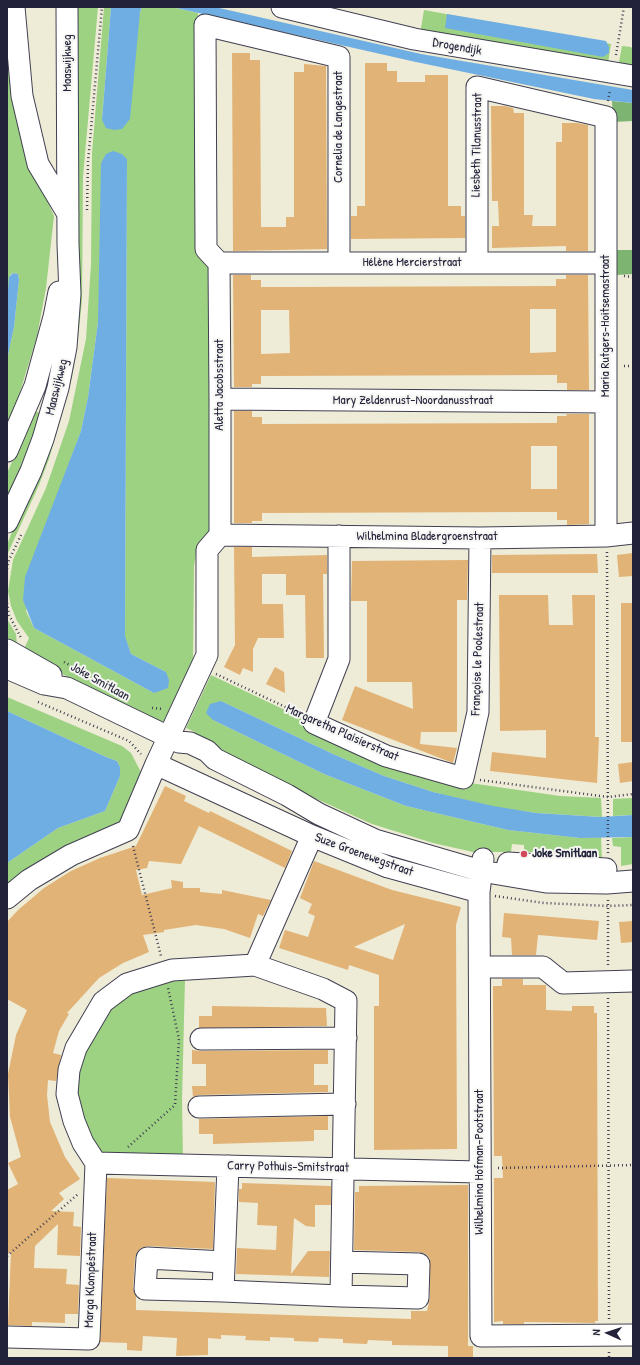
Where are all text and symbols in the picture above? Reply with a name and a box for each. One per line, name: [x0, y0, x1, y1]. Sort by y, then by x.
street label: Maaswijkweg: [60, 34, 76, 92]
street label: Drogendijk: [431, 35, 483, 59]
street label: Cornelia de Langestraat: [331, 71, 347, 183]
street label: Liesbeth Tilanusstraat: [468, 93, 486, 197]
street label: Hélène Mercierstraat: [362, 255, 462, 271]
street label: Maria Rutgers-Hoitsemastraat: [598, 255, 614, 397]
street label: Aletta Jacobsstraat: [212, 339, 228, 431]
street label: Maaswijkweg: [43, 357, 71, 417]
street label: Mary Zeldenrust-Noordanusstraat: [333, 393, 493, 409]
street label: Wilhelmina Bladergroenstraat: [357, 529, 497, 545]
street label: Françoise le Poolestraat: [468, 602, 488, 716]
street label: Joke Smitlaan: [68, 659, 132, 705]
street label: Margaretha Plaisierstraat: [283, 701, 401, 765]
street label: Suze Groenewegstraat: [313, 830, 415, 880]
place label: Joke Smitlaan: [532, 846, 597, 862]
marker: Joke Smitlaan: [519, 849, 529, 859]
street label: Wilhelmina Hofman-Pootstraat: [472, 1089, 488, 1235]
street label: Carry Pothuis-Smitstraat: [227, 1158, 349, 1176]
street label: Marga Klompéstraat: [82, 1232, 100, 1328]
north arrow: [588, 1313, 628, 1353]
text: N: [589, 1329, 603, 1336]

